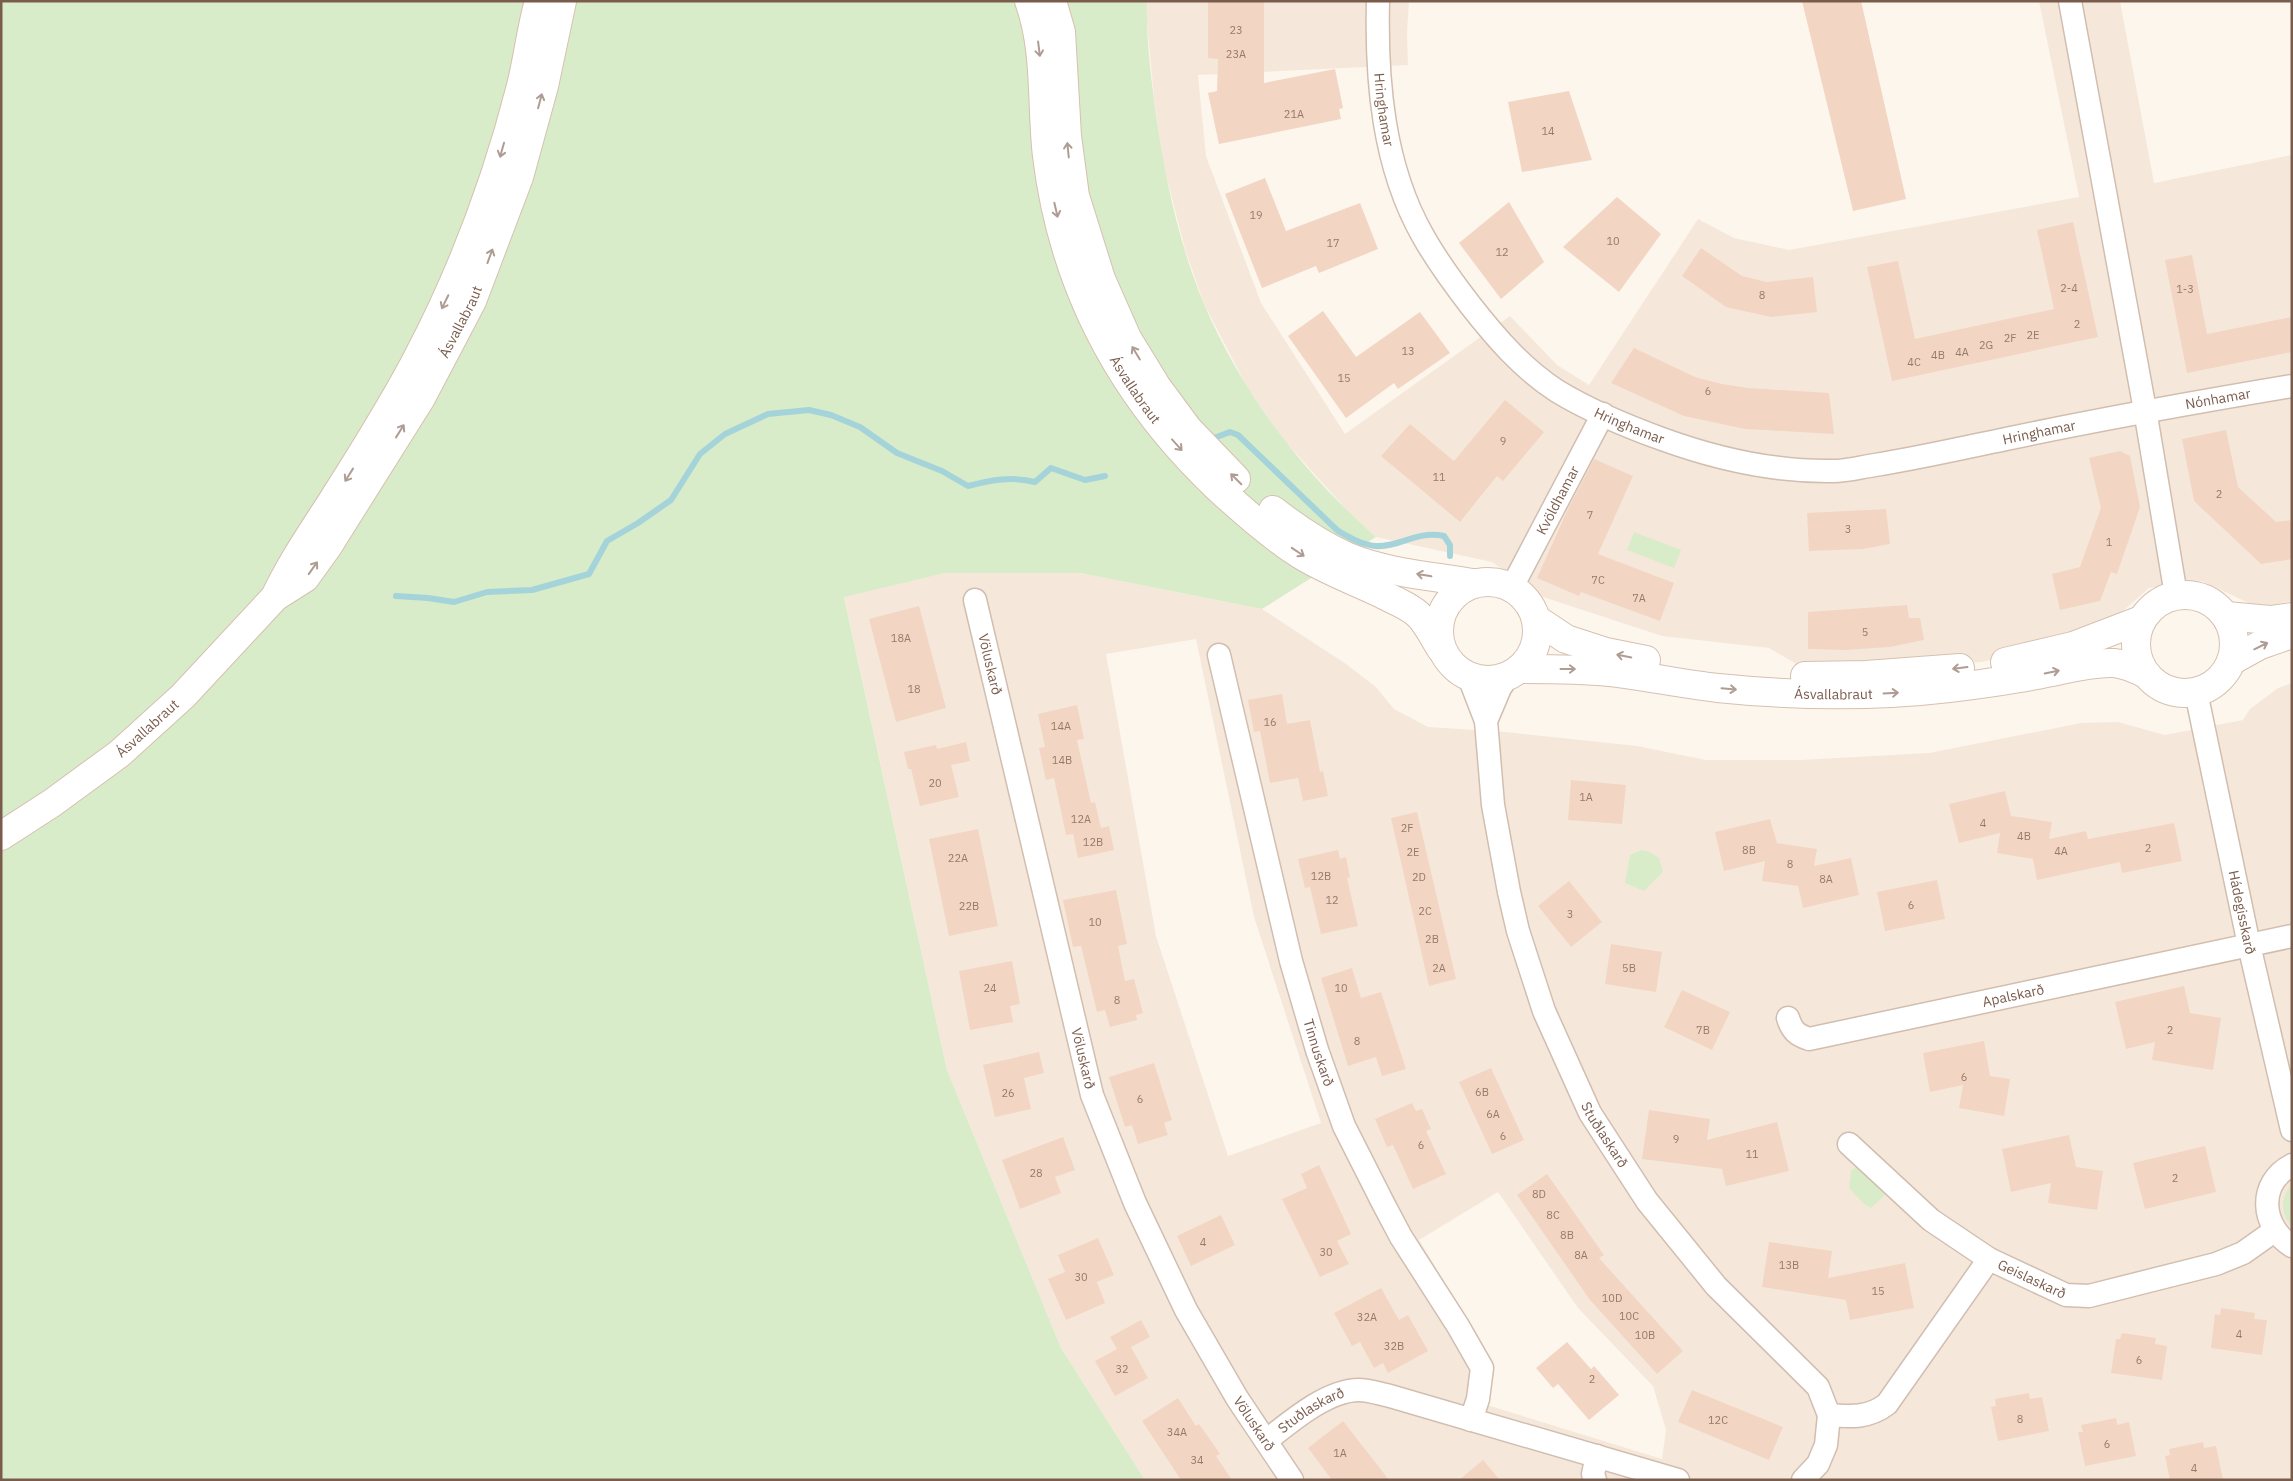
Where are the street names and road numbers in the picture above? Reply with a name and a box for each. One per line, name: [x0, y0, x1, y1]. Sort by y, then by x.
street label: Hringhamar: [1370, 72, 1398, 148]
street label: Ásvallabraut: [434, 283, 486, 361]
street label: Ásvallabraut: [1106, 352, 1165, 428]
street label: Nónhamar: [2184, 384, 2252, 413]
street label: Hringhamar: [1591, 403, 1667, 448]
street label: Hringhamar: [2001, 416, 2077, 448]
street label: Kvöldhamar: [1532, 463, 1583, 538]
street label: Völuskarð: [974, 632, 1006, 697]
street label: Ásvallabraut: [1794, 684, 1873, 703]
street label: Ásvallabraut: [112, 695, 183, 761]
street label: Hádegisskarð: [2225, 869, 2260, 956]
street label: Apalskarð: [1981, 980, 2046, 1011]
street label: Tinnuskarð: [1299, 1017, 1338, 1089]
street label: Völuskarð: [1067, 1026, 1099, 1091]
street label: Stuðlaskarð: [1577, 1099, 1632, 1171]
street label: Geislaskarð: [1995, 1255, 2069, 1303]
street label: Stuðlaskarð: [1274, 1383, 1347, 1437]
street label: Völuskarð: [1229, 1393, 1279, 1455]

